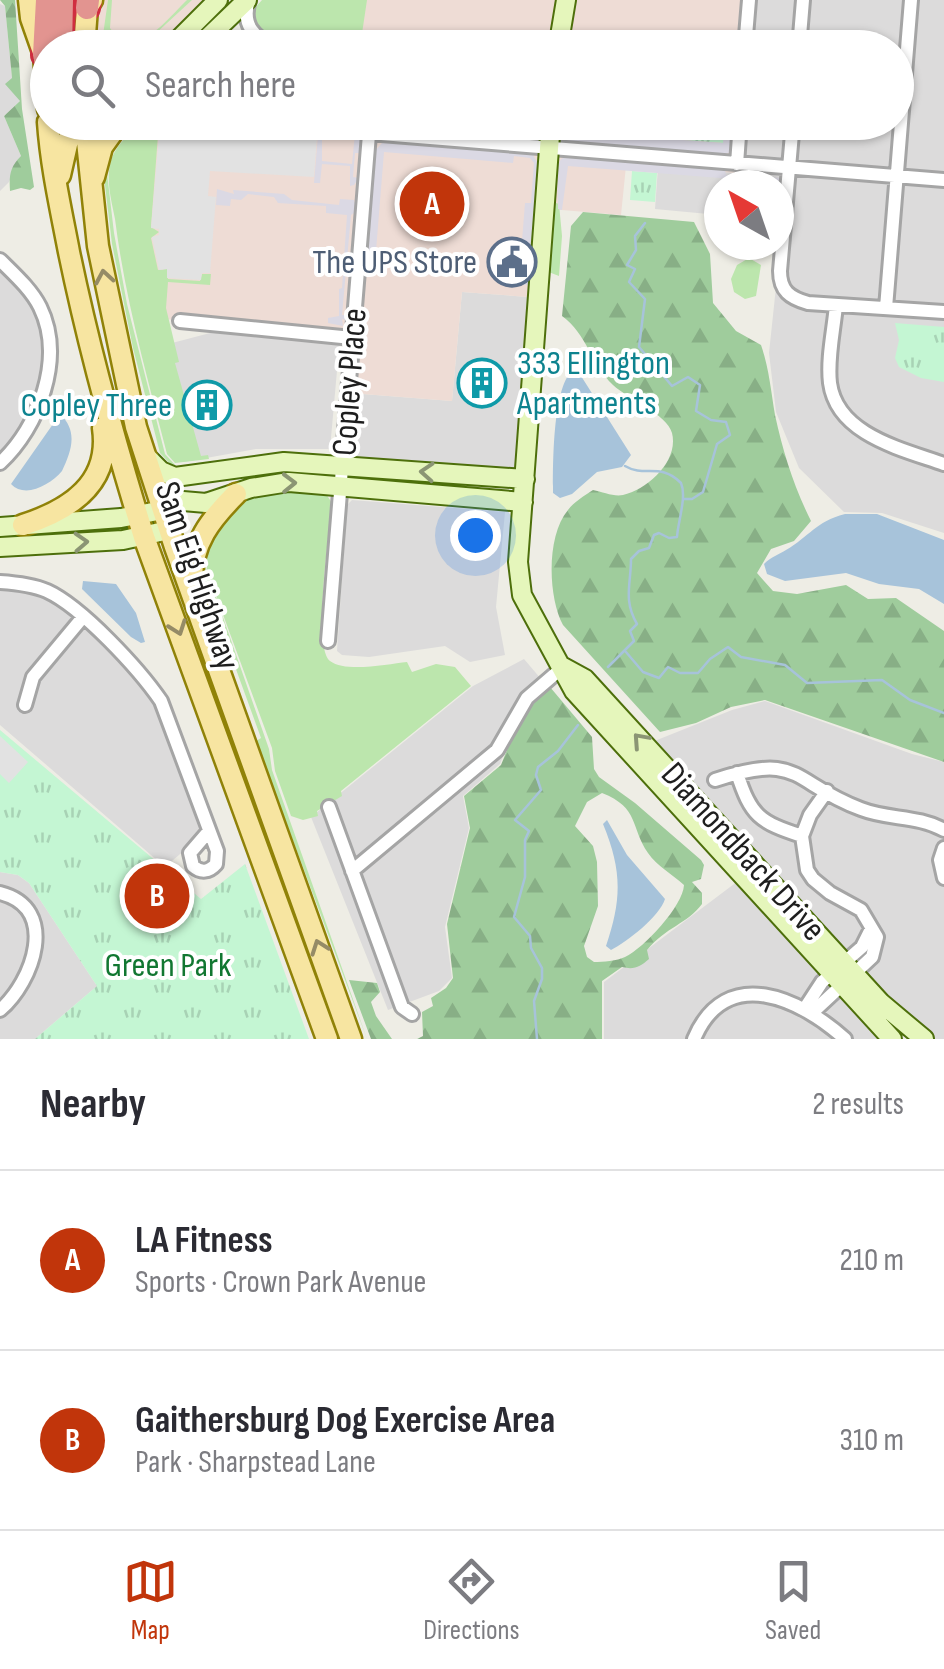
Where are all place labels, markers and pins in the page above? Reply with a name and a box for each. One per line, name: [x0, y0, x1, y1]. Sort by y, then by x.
pin: A: [400, 166, 464, 242]
public building icon: The UPS Store: [486, 236, 538, 288]
place label: The UPS Store: [312, 241, 477, 284]
place label: 333 Ellington Apartments: [516, 342, 670, 425]
building icon: 333 Ellington Apartments: [456, 357, 508, 409]
building icon: Copley Three: [181, 379, 233, 431]
place label: Copley Three: [20, 384, 172, 427]
pin: B: [124, 858, 190, 934]

